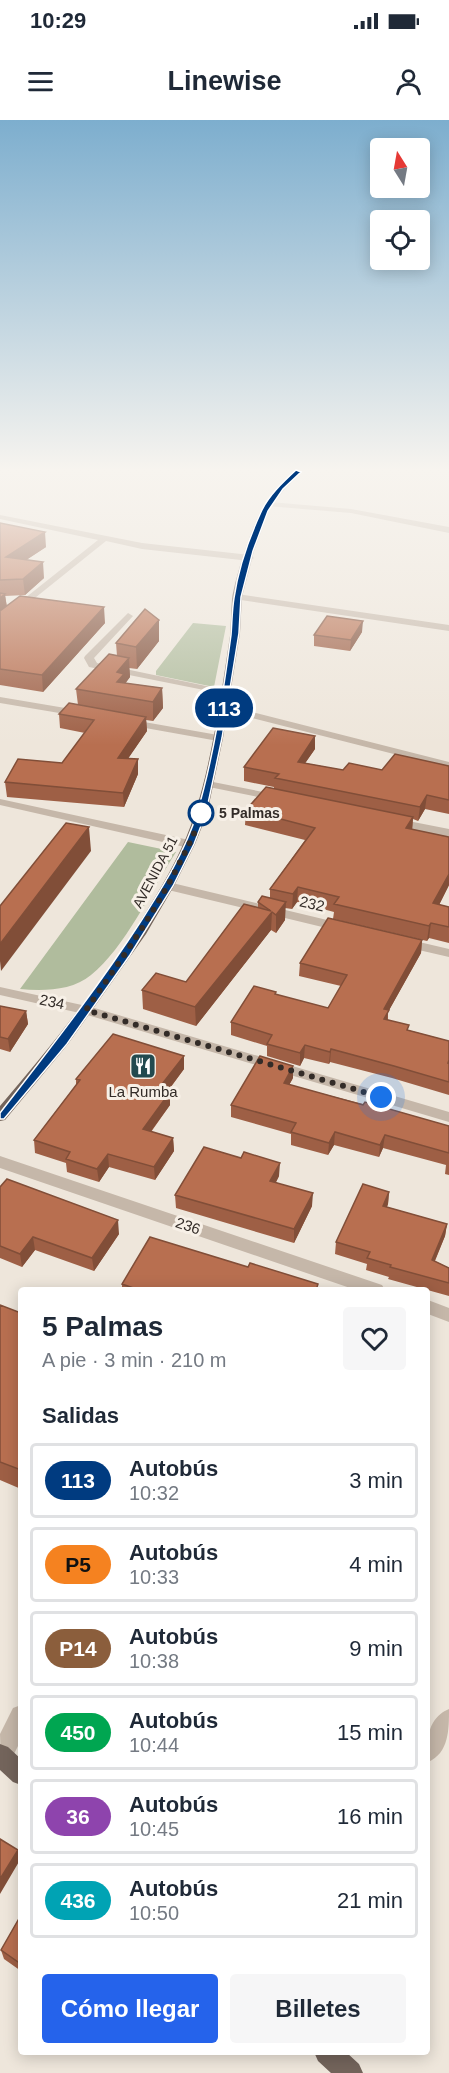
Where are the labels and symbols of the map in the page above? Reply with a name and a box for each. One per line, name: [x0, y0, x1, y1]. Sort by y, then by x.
north arrow: [370, 138, 430, 198]
line badge: 113: [190, 688, 258, 728]
marker: 5 Palmas: [188, 800, 214, 826]
place label: 5 Palmas: [219, 805, 280, 821]
street label: AVENIDA 51: [129, 833, 181, 911]
street label: 232: [298, 892, 326, 915]
street label: 234: [38, 991, 66, 1012]
restaurant icon: La Rumba: [128, 1051, 158, 1081]
your location: [366, 1082, 396, 1112]
place label: La Rumba: [108, 1083, 178, 1100]
street label: 236: [174, 1213, 203, 1238]

